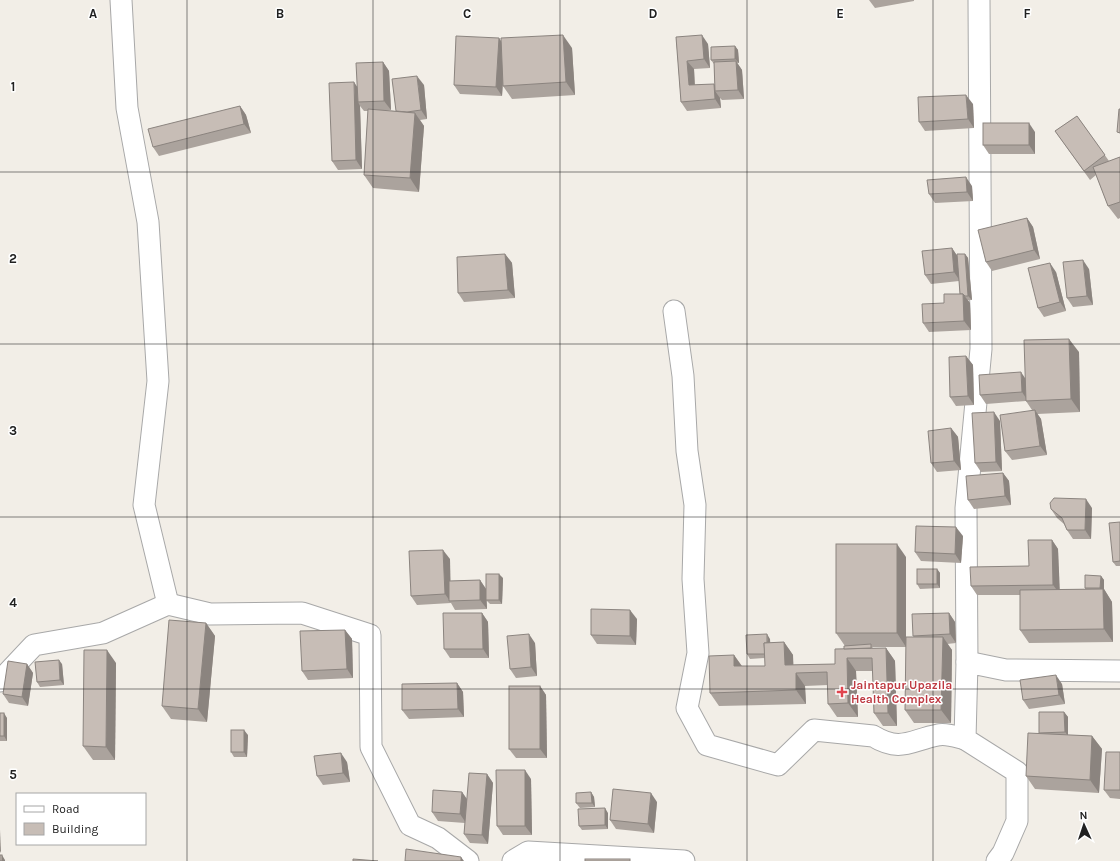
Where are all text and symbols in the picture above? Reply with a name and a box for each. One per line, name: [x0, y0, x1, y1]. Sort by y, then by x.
text: A: [89, 6, 97, 21]
text: B: [276, 6, 284, 21]
text: C: [463, 6, 471, 21]
text: D: [649, 6, 658, 21]
text: E: [836, 6, 844, 21]
text: F: [1023, 6, 1031, 21]
text: 1: [11, 79, 15, 94]
text: 2: [9, 251, 17, 266]
text: 3: [9, 423, 17, 438]
text: 4: [9, 595, 17, 610]
place label: Jaintapur Upazila Health Complex: [851, 678, 952, 706]
marker: Jaintapur Upazila Health Complex: [836, 686, 848, 698]
text: 5: [9, 767, 17, 782]
legend: [16, 793, 146, 845]
text: Road: [52, 802, 80, 816]
north arrow: [1064, 805, 1104, 845]
text: N: [1079, 809, 1088, 822]
text: Building: [52, 822, 99, 836]

